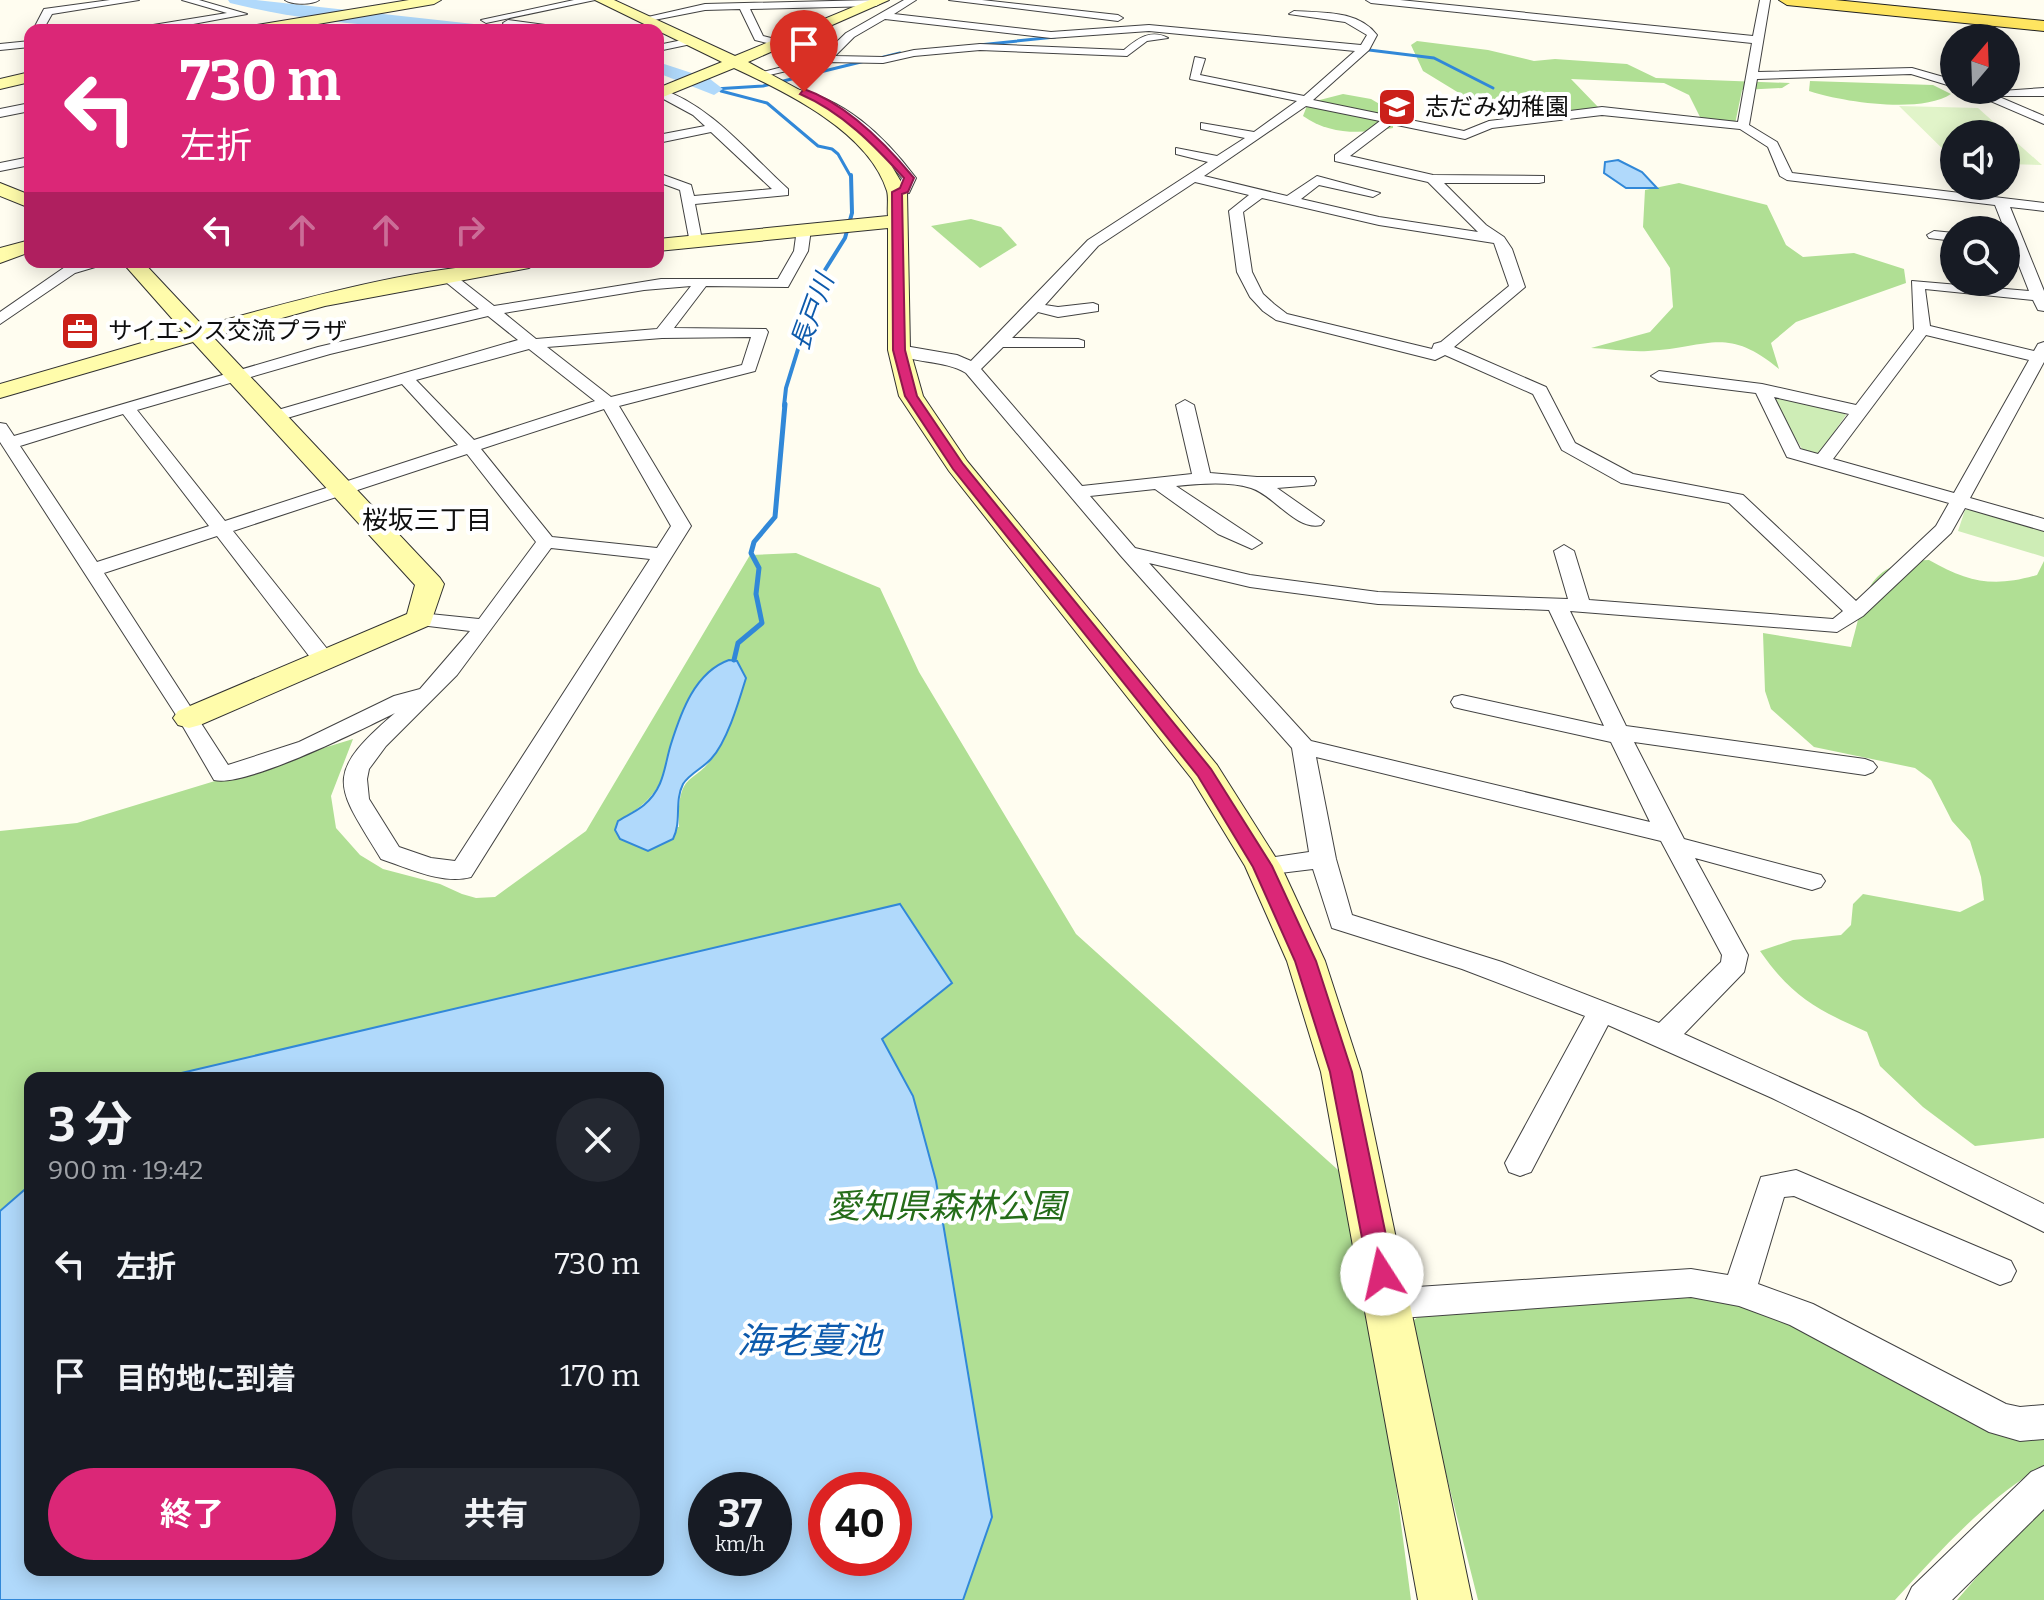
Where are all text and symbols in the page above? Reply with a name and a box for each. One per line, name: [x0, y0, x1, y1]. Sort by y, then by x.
pin: [770, 10, 838, 92]
icon: arrive: [782, 22, 826, 66]
north arrow: [1940, 24, 2020, 104]
map controls: [1940, 24, 2020, 296]
text: 730 m: [180, 48, 341, 115]
icon: left: [48, 56, 152, 160]
school or university icon: 志だみ幼稚園: [1376, 86, 1418, 128]
place label: 志だみ幼稚園: [1425, 93, 1569, 121]
button: sound: [1940, 120, 2020, 200]
text: 左折: [180, 124, 252, 168]
icon: left: [196, 208, 240, 252]
icon: ahead: [280, 208, 324, 252]
icon: ahead: [364, 208, 408, 252]
icon: right: [448, 208, 492, 252]
button: search: [1940, 216, 2020, 296]
water label: 長戸川: [785, 267, 841, 354]
office icon: サイエンス交流プラザ: [59, 310, 101, 352]
place label: サイエンス交流プラザ: [108, 317, 347, 345]
district label: 桜坂三丁目: [362, 505, 492, 536]
text: 3 分: [48, 1096, 132, 1154]
button: close: [556, 1098, 640, 1182]
text: 900 m · 19:42: [48, 1155, 203, 1186]
park label: 愛知県森林公園: [827, 1186, 1069, 1227]
position arrow: [1340, 1232, 1424, 1316]
icon: left: [48, 1242, 92, 1286]
text: 730 m: [555, 1246, 640, 1282]
text: 左折: [116, 1249, 176, 1285]
water label: 海老蔓池: [737, 1319, 884, 1363]
icon: arrive: [48, 1354, 92, 1398]
text: 170 m: [560, 1358, 640, 1394]
text: 目的地に到着: [116, 1361, 296, 1397]
button: 終了: [48, 1468, 336, 1560]
button: 共有: [352, 1468, 640, 1560]
speed limit sign: 40: [808, 1472, 912, 1576]
text: 37: [718, 1490, 762, 1538]
text: km/h: [715, 1532, 765, 1556]

